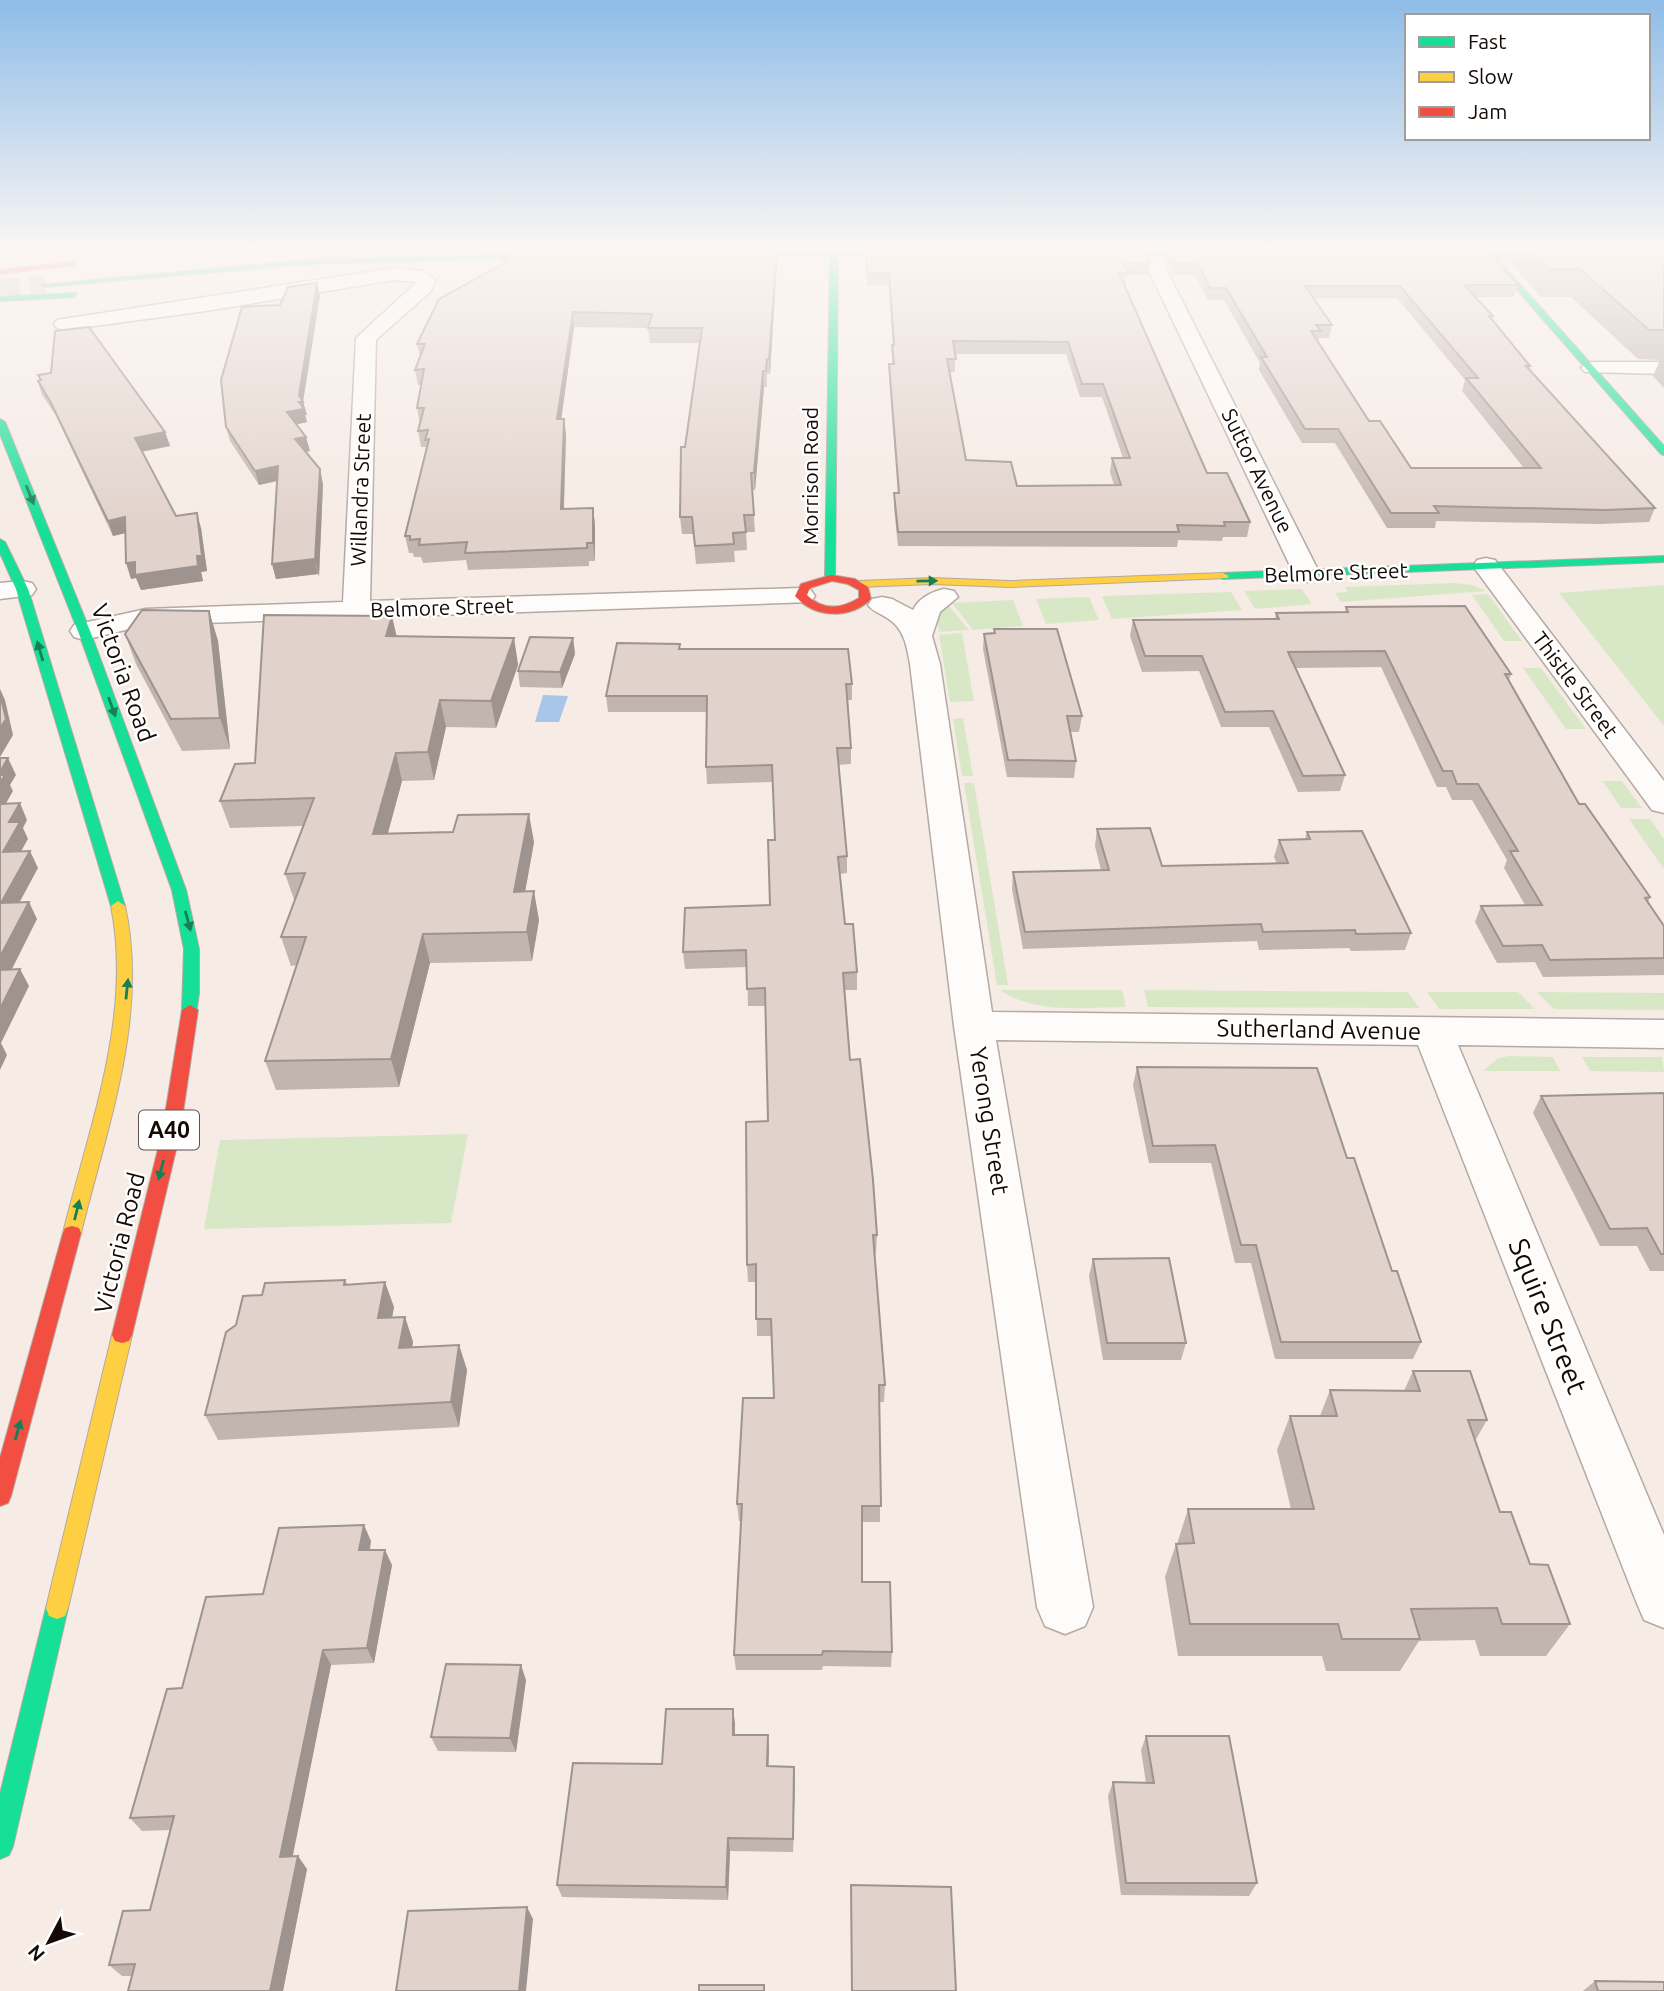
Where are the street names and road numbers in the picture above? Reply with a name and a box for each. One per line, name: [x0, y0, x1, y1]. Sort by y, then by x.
street label: Suttor Avenue: [1217, 405, 1298, 537]
street label: Morrison Road: [798, 407, 822, 545]
street label: Willandra Street: [345, 413, 375, 567]
street label: Belmore Street: [1264, 557, 1408, 587]
street label: Belmore Street: [370, 592, 514, 622]
street label: Victoria Road: [86, 600, 161, 745]
street label: Thistle Street: [1528, 627, 1623, 742]
street label: Sutherland Avenue: [1217, 1014, 1421, 1045]
street label: Yerong Street: [964, 1045, 1015, 1197]
road number: A40: [139, 1110, 199, 1149]
street label: Victoria Road: [89, 1170, 150, 1316]
street label: Squire Street: [1503, 1234, 1594, 1398]

